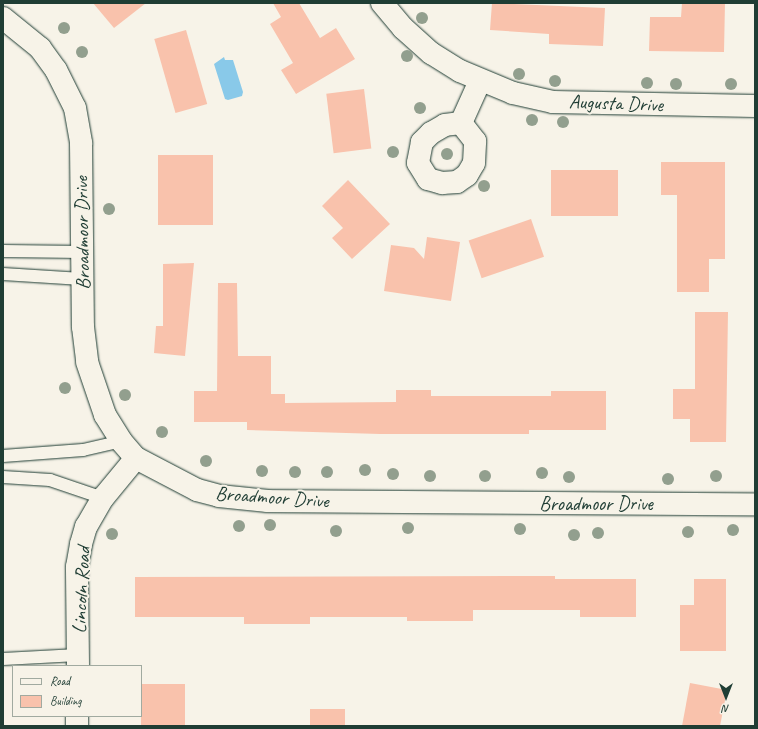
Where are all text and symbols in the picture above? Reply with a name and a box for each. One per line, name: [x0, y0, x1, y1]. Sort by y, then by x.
street label: Augusta Drive: [569, 89, 663, 117]
street label: Broadmoor Drive: [69, 176, 95, 290]
street label: Broadmoor Drive: [214, 481, 330, 513]
street label: Broadmoor Drive: [539, 491, 653, 515]
street label: Lincoln Road: [67, 546, 95, 634]
legend: [12, 665, 142, 717]
text: Road: [50, 673, 70, 689]
north arrow: [706, 677, 746, 717]
text: Building: [50, 693, 82, 709]
text: N: [723, 702, 729, 716]

